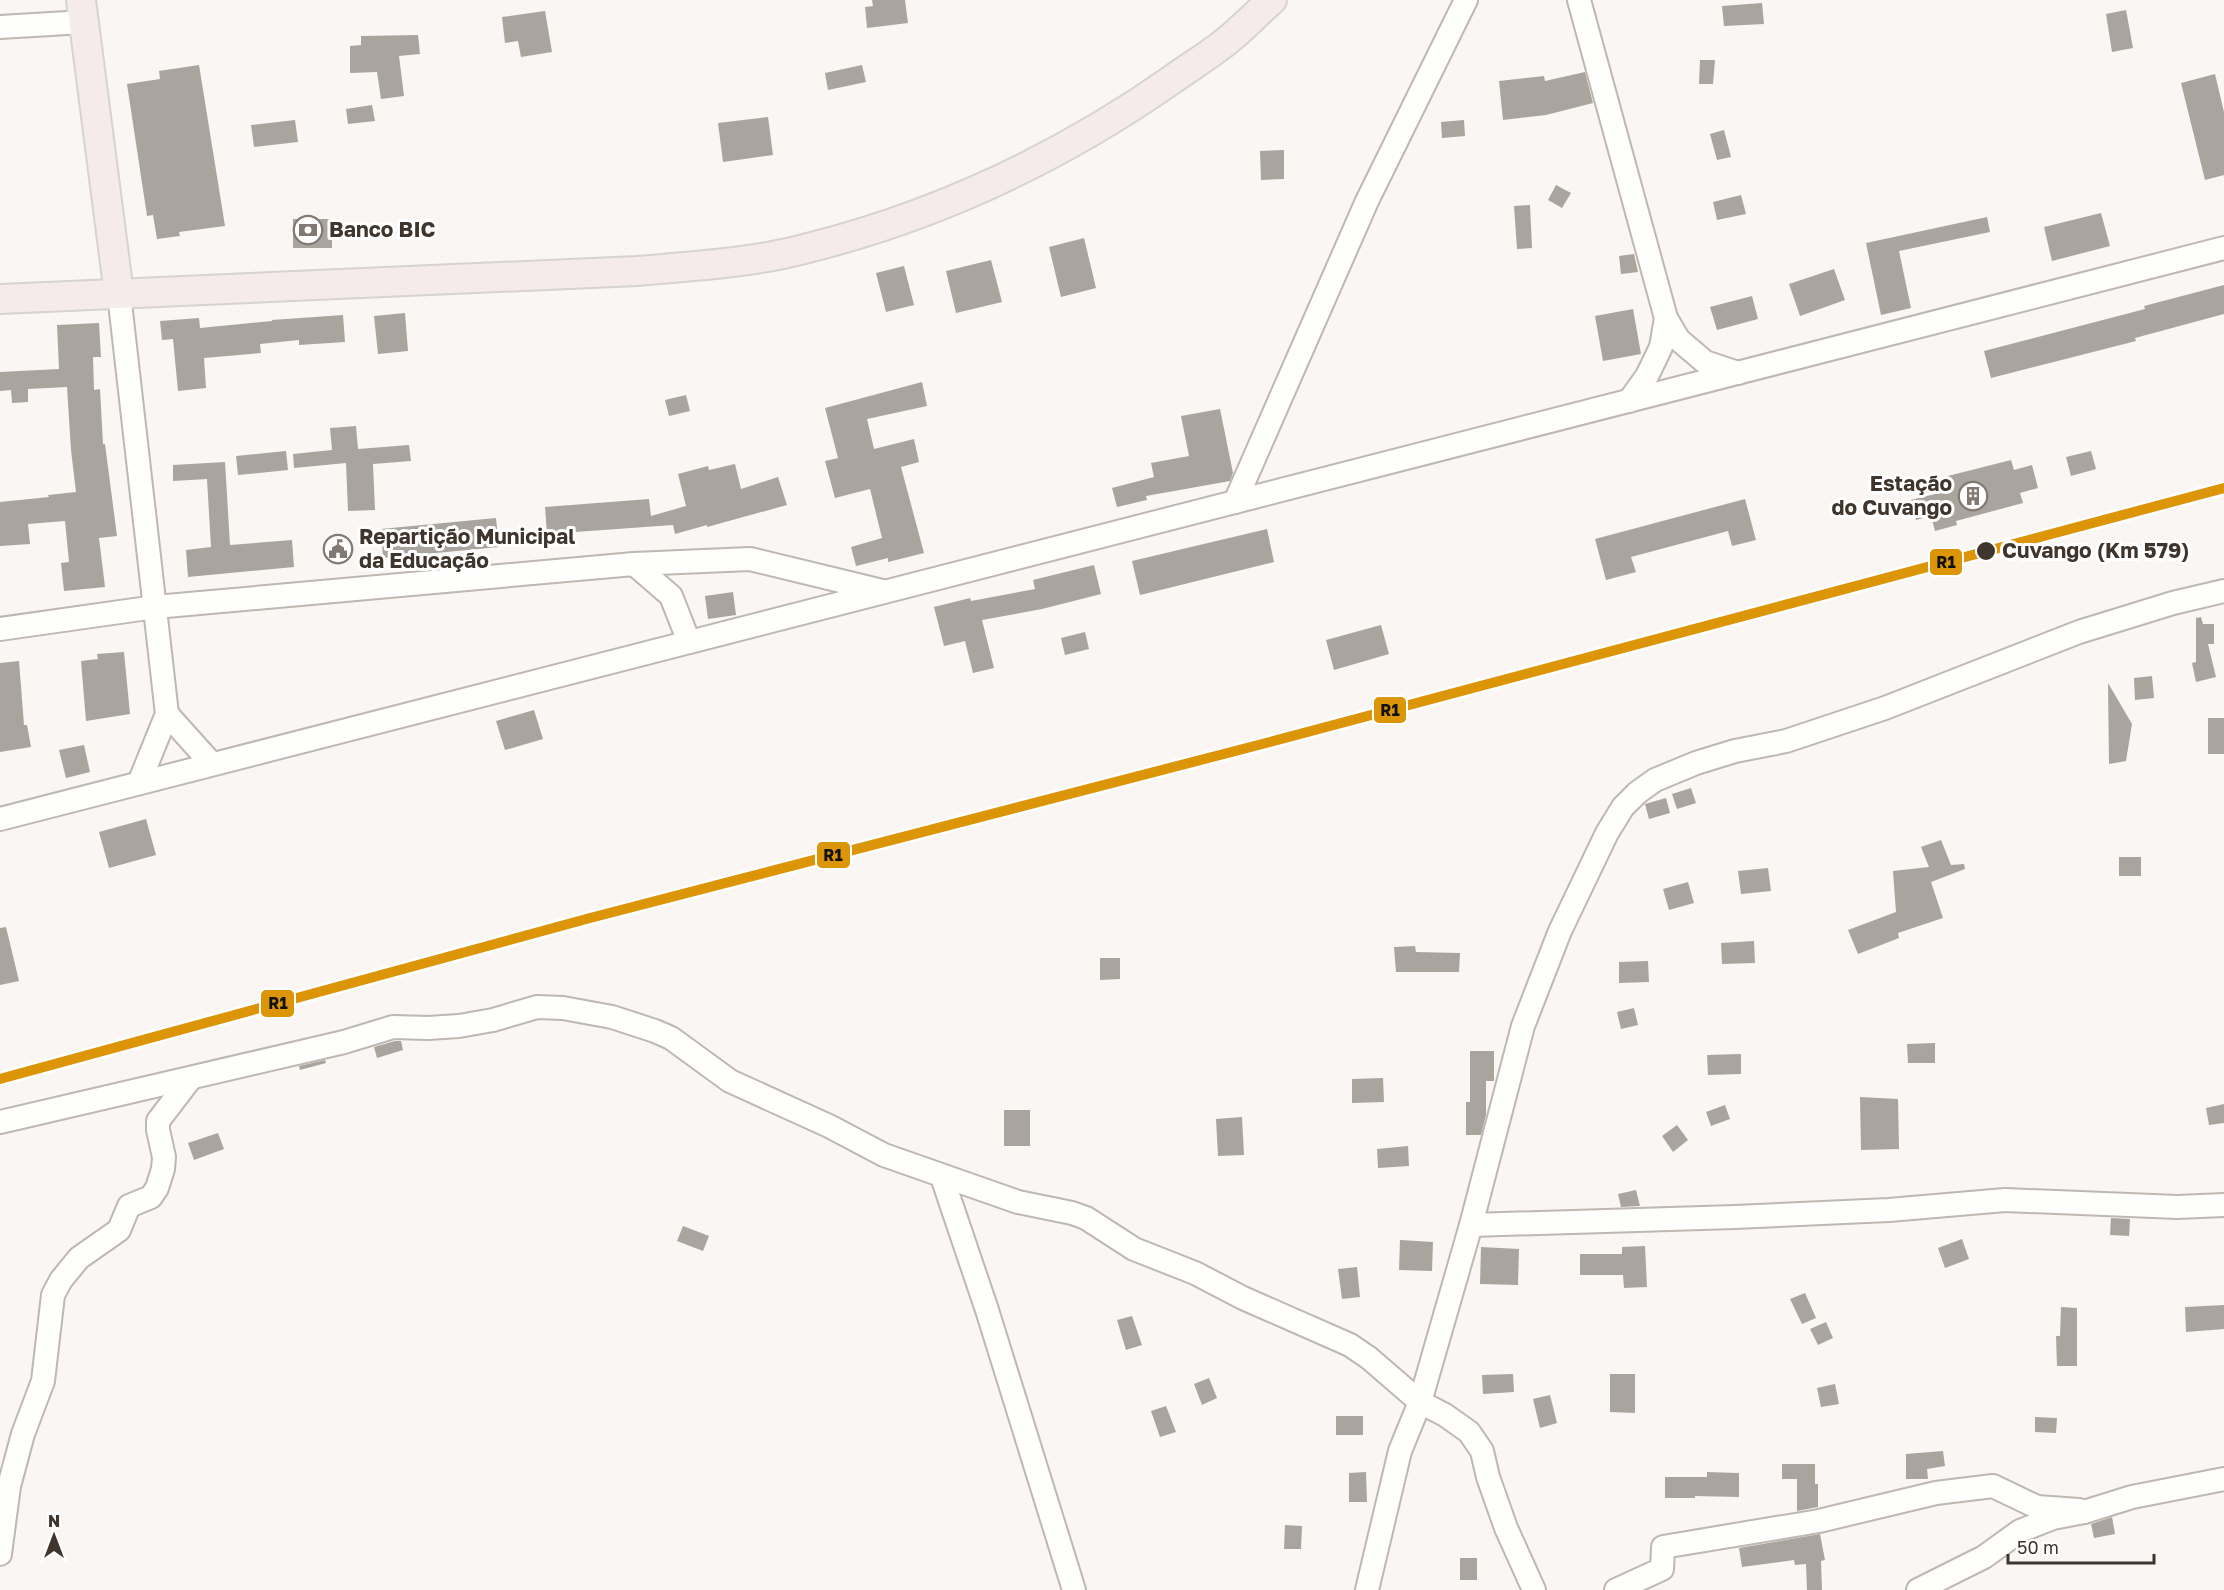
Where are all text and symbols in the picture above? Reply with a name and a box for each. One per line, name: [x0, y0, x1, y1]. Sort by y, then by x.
bank icon: Banco BIC: [292, 214, 324, 246]
place label: Banco BIC: [329, 216, 436, 242]
place label: Estação do Cuvango: [1832, 470, 1952, 520]
building icon: Estação do Cuvango: [1957, 480, 1989, 512]
place label: Repartição Municipal da Educação: [359, 523, 575, 573]
public building icon: Repartição Municipal da Educação: [322, 533, 354, 565]
place label: Cuvango (Km 579): [2002, 537, 2189, 563]
marker: Cuvango (Km 579): [1975, 540, 1997, 562]
line badge: R1: [1929, 548, 1963, 576]
text: R1: [1936, 552, 1956, 572]
line badge: R1: [1373, 696, 1407, 724]
text: R1: [1380, 700, 1400, 720]
line badge: R1: [816, 841, 851, 869]
text: R1: [823, 845, 843, 865]
line badge: R1: [260, 989, 295, 1018]
text: R1: [268, 993, 288, 1013]
north arrow: [24, 1506, 84, 1566]
text: N: [48, 1511, 60, 1531]
scale bar: [2008, 1527, 2154, 1565]
text: 50 m: [2017, 1536, 2059, 1558]

